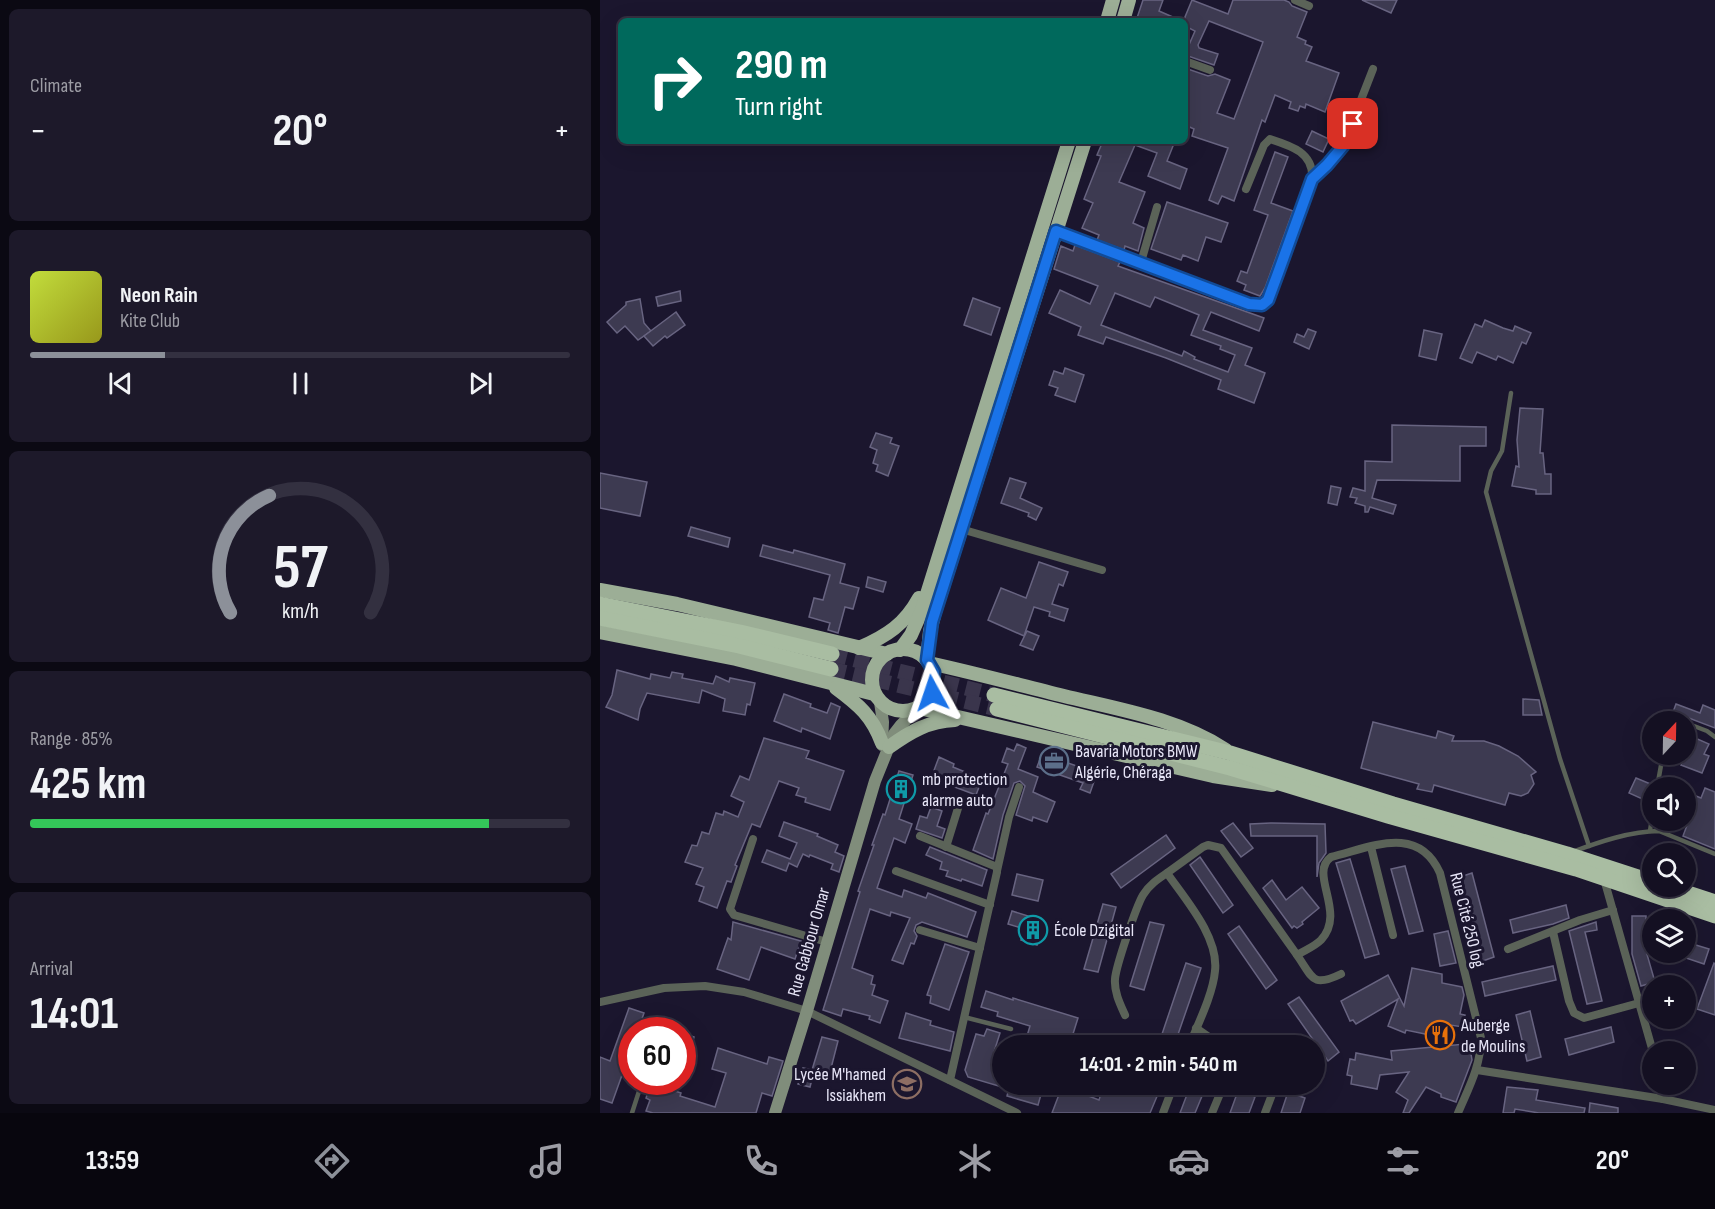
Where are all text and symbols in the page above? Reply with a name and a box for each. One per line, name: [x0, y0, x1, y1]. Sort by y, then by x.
text: 290 m: [735, 40, 828, 91]
icon: right: [636, 42, 714, 120]
text: Climate: [30, 74, 82, 98]
text: Turn right: [735, 91, 822, 123]
pin: [1327, 98, 1378, 149]
text: 20°: [272, 104, 328, 159]
icon: arrive: [1336, 107, 1369, 140]
text: −: [30, 111, 46, 151]
text: +: [554, 111, 570, 151]
text: Neon Rain: [120, 282, 198, 309]
text: Kite Club: [120, 309, 180, 333]
icon: previous: [104, 367, 137, 400]
icon: pause: [284, 367, 317, 400]
icon: next: [464, 367, 497, 400]
text: 57: [273, 532, 328, 607]
text: km/h: [281, 600, 319, 625]
position arrow: [900, 661, 964, 725]
north arrow: [1642, 711, 1696, 765]
map controls: [1642, 711, 1696, 1095]
text: Range · 85%: [30, 727, 113, 751]
place label: Bavaria Motors BMW Algérie, Chéraga: [1074, 741, 1198, 783]
office icon: Bavaria Motors BMW Algérie, Chéraga: [1038, 745, 1070, 777]
text: 425 km: [30, 757, 146, 812]
place label: mb protection alarme auto: [922, 769, 1007, 811]
building icon: mb protection alarme auto: [885, 773, 917, 805]
button: sound: [1642, 777, 1696, 831]
button: search: [1642, 843, 1696, 897]
street label: Rue Cité 250 log: [1445, 870, 1489, 970]
street label: Rue Gabbour Omar: [783, 885, 835, 999]
button: layers: [1642, 909, 1696, 963]
building icon: École Dzigital: [1017, 914, 1049, 946]
place label: École Dzigital: [1054, 920, 1134, 941]
text: Arrival: [30, 957, 73, 981]
button: +: [1642, 975, 1696, 1029]
text: 14:01: [30, 987, 118, 1042]
place label: Auberge de Moulins: [1460, 1015, 1526, 1057]
speed limit sign: 60: [618, 1017, 696, 1095]
restaurant icon: Auberge de Moulins: [1424, 1019, 1456, 1051]
button: −: [1642, 1041, 1696, 1095]
text: 14:01 · 2 min · 540 m: [1080, 1051, 1237, 1078]
place label: Lycée M'hamed Issiakhem: [794, 1064, 886, 1106]
school or university icon: Lycée M'hamed Issiakhem: [891, 1068, 923, 1100]
icon: directions: [311, 1140, 353, 1182]
icon: music: [526, 1140, 568, 1182]
icon: phone: [740, 1140, 782, 1182]
icon: climate: [954, 1140, 996, 1182]
icon: car: [1168, 1140, 1210, 1182]
icon: filters: [1382, 1140, 1424, 1182]
text: 13:59: [86, 1145, 139, 1177]
text: 20°: [1596, 1145, 1629, 1177]

